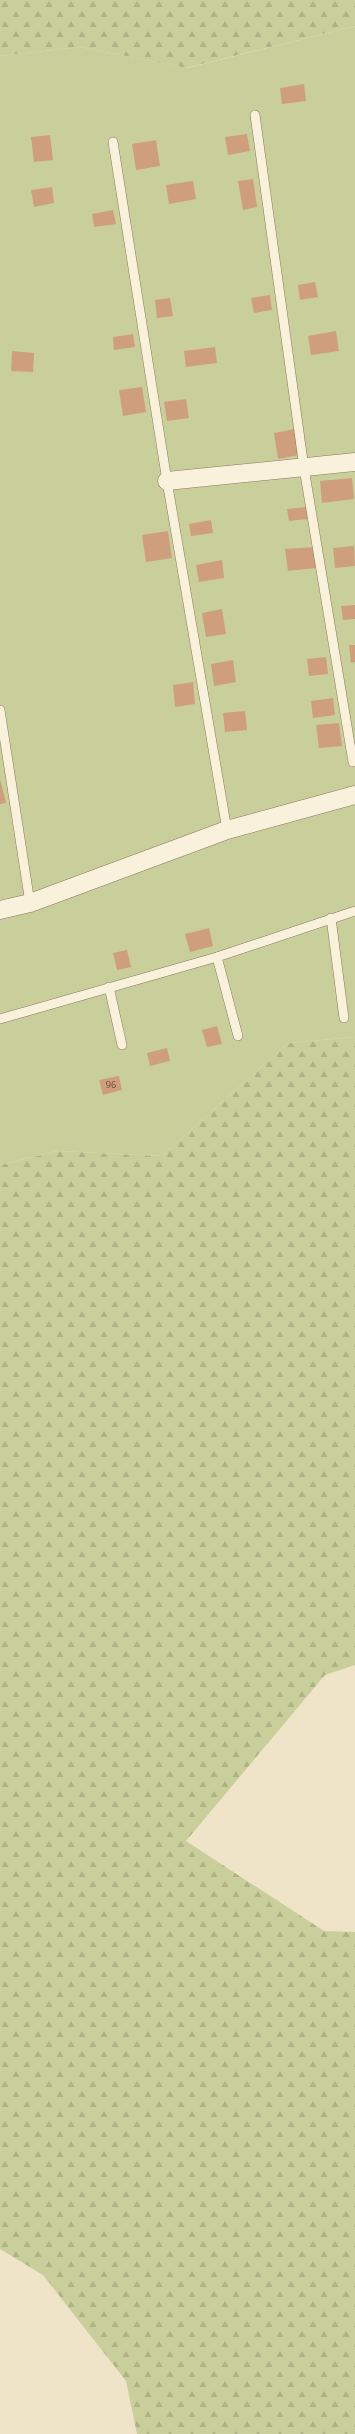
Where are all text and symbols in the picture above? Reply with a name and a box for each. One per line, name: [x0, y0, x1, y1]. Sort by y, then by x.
house number: 96: [106, 1080, 116, 1090]

